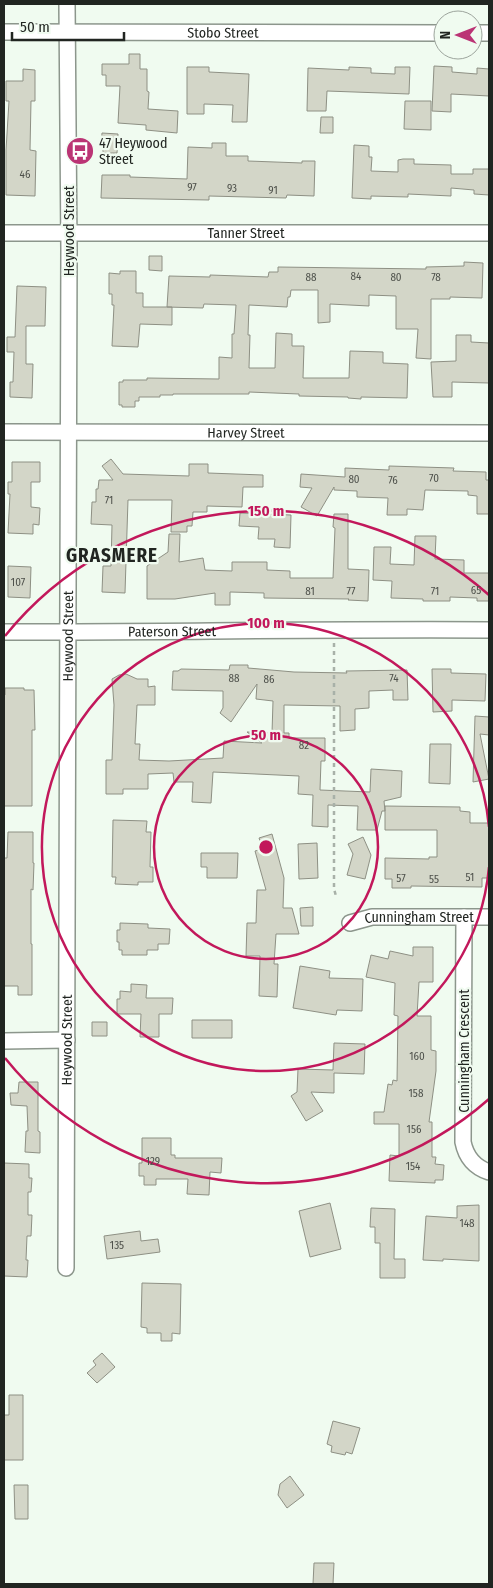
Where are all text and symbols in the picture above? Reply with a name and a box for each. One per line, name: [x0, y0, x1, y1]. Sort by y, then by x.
scale bar: [12, 10, 125, 42]
north arrow: [433, 10, 483, 60]
text: 50 m: [20, 18, 50, 36]
street label: Stobo Street: [187, 24, 259, 42]
text: N: [437, 31, 454, 39]
place label: 47 Heywood Street: [99, 135, 167, 168]
bus stop icon: 47 Heywood Street: [65, 136, 95, 166]
house number: 46: [20, 168, 31, 181]
house number: 97: [187, 181, 197, 194]
house number: 93: [227, 182, 237, 195]
house number: 91: [268, 184, 278, 197]
street label: Heywood Street: [61, 185, 78, 276]
street label: Tanner Street: [207, 225, 285, 242]
house number: 84: [351, 270, 362, 283]
house number: 88: [306, 271, 317, 284]
house number: 80: [390, 271, 402, 284]
house number: 78: [431, 271, 441, 284]
street label: Harvey Street: [207, 424, 285, 442]
house number: 70: [429, 472, 439, 485]
house number: 80: [348, 473, 360, 486]
house number: 76: [388, 474, 398, 487]
house number: 71: [105, 494, 113, 507]
text: 150 m: [248, 502, 284, 520]
district label: GRASMERE: [66, 544, 158, 567]
house number: 107: [11, 576, 26, 589]
house number: 65: [471, 584, 481, 597]
house number: 81: [305, 585, 315, 598]
house number: 77: [347, 585, 356, 598]
house number: 71: [431, 585, 439, 598]
street label: Heywood Street: [60, 590, 77, 681]
text: 100 m: [247, 614, 285, 632]
street label: Paterson Street: [128, 623, 217, 641]
house number: 88: [229, 672, 240, 685]
house number: 74: [389, 672, 399, 685]
house number: 86: [264, 673, 275, 686]
text: 50 m: [251, 726, 281, 744]
house number: 82: [299, 739, 309, 752]
centre of rings: [257, 838, 275, 856]
house number: 51: [466, 871, 474, 884]
house number: 57: [396, 872, 406, 885]
house number: 55: [429, 873, 439, 886]
street label: Cunningham Street: [363, 909, 474, 928]
street label: Cunningham Crescent: [456, 989, 473, 1113]
street label: Heywood Street: [59, 994, 76, 1085]
house number: 160: [409, 1050, 425, 1063]
house number: 158: [409, 1087, 424, 1100]
house number: 156: [407, 1123, 422, 1136]
house number: 129: [146, 1155, 160, 1168]
house number: 154: [406, 1160, 421, 1173]
house number: 148: [459, 1217, 475, 1230]
house number: 135: [110, 1239, 124, 1252]

